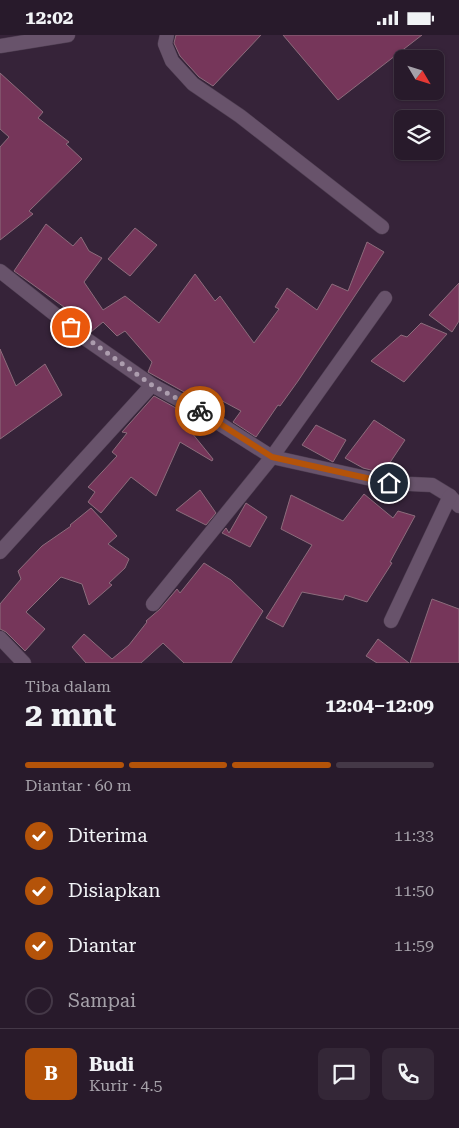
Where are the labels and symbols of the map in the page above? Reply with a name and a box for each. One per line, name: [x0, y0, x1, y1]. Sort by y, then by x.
north arrow: [394, 50, 444, 100]
pin: [50, 306, 92, 348]
courier: [175, 386, 225, 436]
pin: [368, 462, 410, 504]

